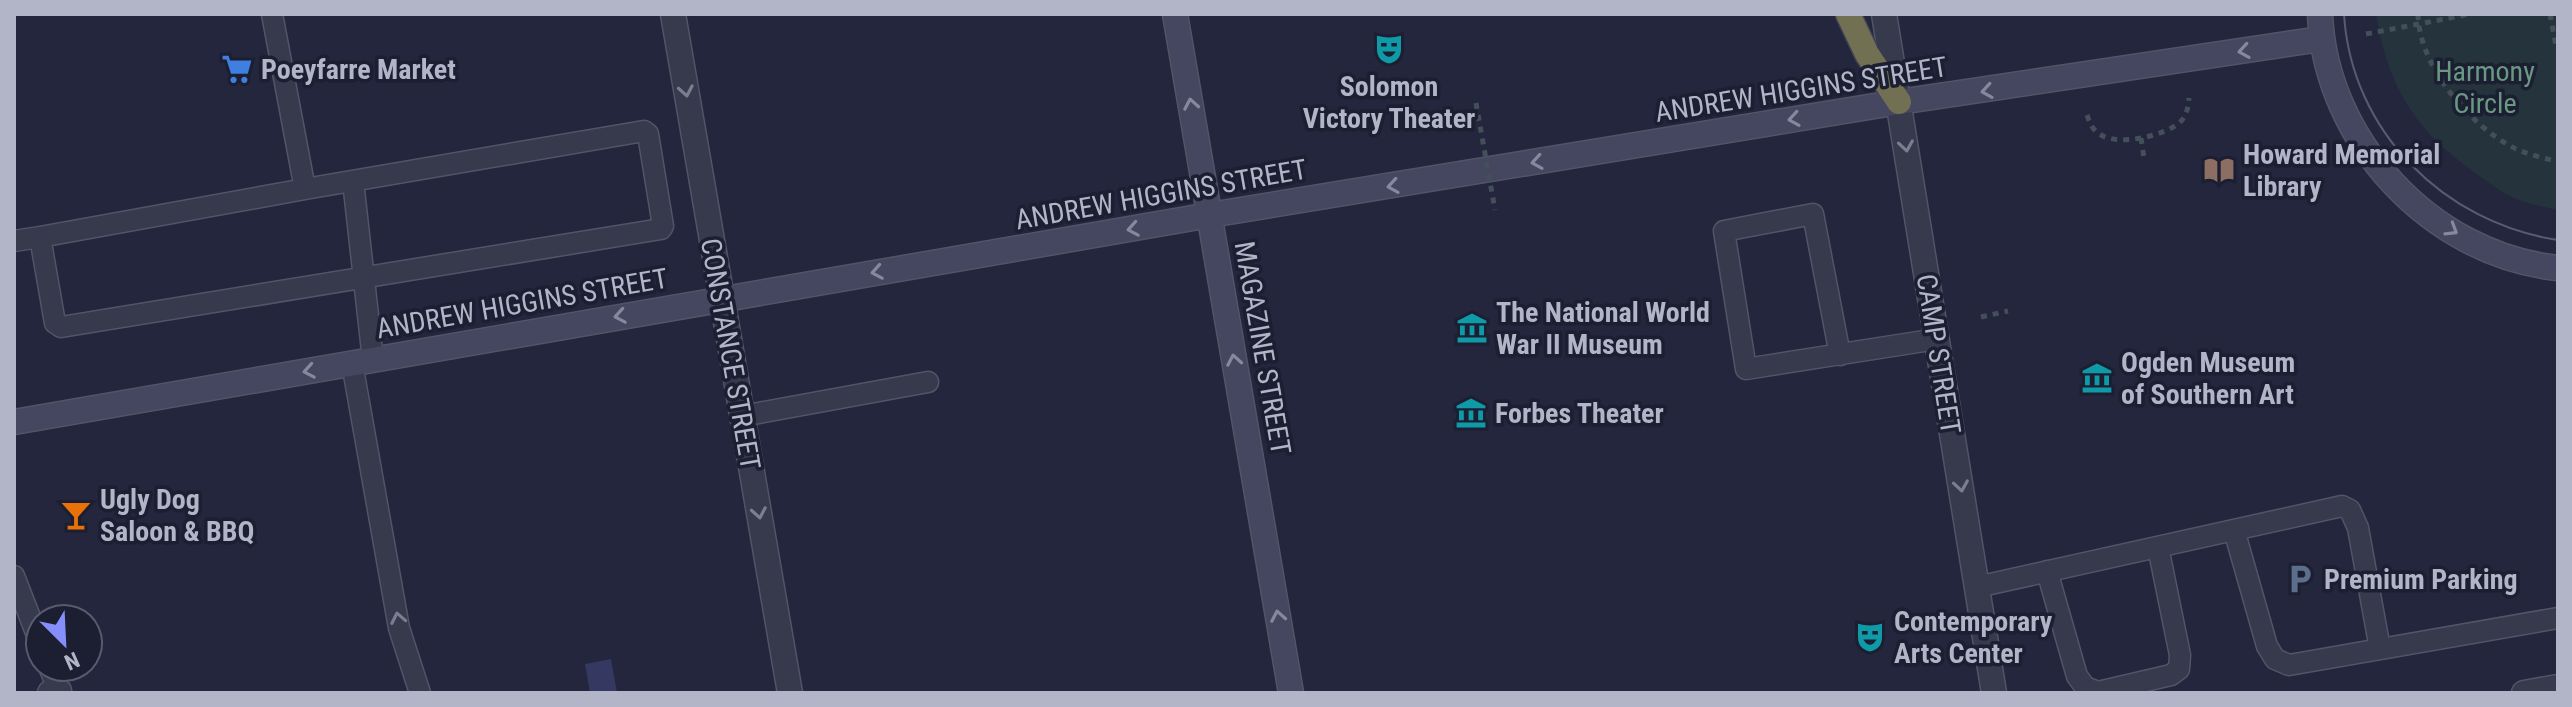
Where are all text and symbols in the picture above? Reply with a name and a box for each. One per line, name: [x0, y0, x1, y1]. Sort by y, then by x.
theatre icon: Solomon Victory Theater: [1372, 32, 1406, 66]
one-way arrow: [2237, 42, 2250, 59]
street label: ANDREW HIGGINS STREET: [1653, 50, 1950, 129]
supermarket icon: Poeyfarre Market: [220, 52, 254, 86]
place label: Poeyfarre Market: [261, 53, 456, 86]
park label: Harmony Circle: [2435, 55, 2535, 120]
place label: Solomon Victory Theater: [1303, 70, 1475, 135]
one-way arrow: [1980, 82, 1994, 99]
one-way arrow: [676, 84, 693, 98]
one-way arrow: [1183, 97, 1200, 110]
one-way arrow: [1787, 110, 1801, 127]
place label: Howard Memorial Library: [2243, 138, 2440, 203]
one-way arrow: [1897, 139, 1914, 153]
one-way arrow: [1531, 152, 1544, 169]
street label: ANDREW HIGGINS STREET: [1013, 153, 1309, 236]
library icon: Howard Memorial Library: [2202, 153, 2236, 187]
one-way arrow: [1386, 176, 1399, 193]
one-way arrow: [1126, 219, 1140, 236]
one-way arrow: [2443, 221, 2458, 236]
street label: CONSTANCE STREET: [694, 236, 767, 472]
street label: MAGAZINE STREET: [1227, 239, 1298, 457]
street label: ANDREW HIGGINS STREET: [374, 262, 670, 345]
one-way arrow: [870, 263, 883, 280]
street label: CAMP STREET: [1910, 272, 1967, 437]
place label: The National World War II Museum: [1496, 296, 1710, 361]
one-way arrow: [614, 307, 627, 324]
museum icon: The National World War II Museum: [1455, 311, 1489, 345]
place label: Ogden Museum of Southern Art: [2121, 346, 2295, 411]
one-way arrow: [1227, 353, 1244, 367]
one-way arrow: [302, 361, 316, 378]
museum icon: Ogden Museum of Southern Art: [2080, 361, 2114, 395]
museum icon: Forbes Theater: [1454, 396, 1488, 430]
place label: Forbes Theater: [1495, 397, 1664, 430]
one-way arrow: [1951, 479, 1968, 493]
place label: Ugly Dog Saloon & BBQ: [100, 483, 254, 548]
bar icon: Ugly Dog Saloon & BBQ: [59, 498, 93, 532]
one-way arrow: [749, 506, 766, 519]
parking icon: Premium Parking: [2283, 562, 2317, 596]
place label: Premium Parking: [2324, 563, 2518, 596]
north arrow: [24, 603, 104, 683]
place label: Contemporary Arts Center: [1894, 605, 2053, 670]
one-way arrow: [1270, 609, 1287, 623]
one-way arrow: [390, 612, 407, 625]
theatre icon: Contemporary Arts Center: [1853, 620, 1887, 654]
text: N: [61, 647, 83, 675]

